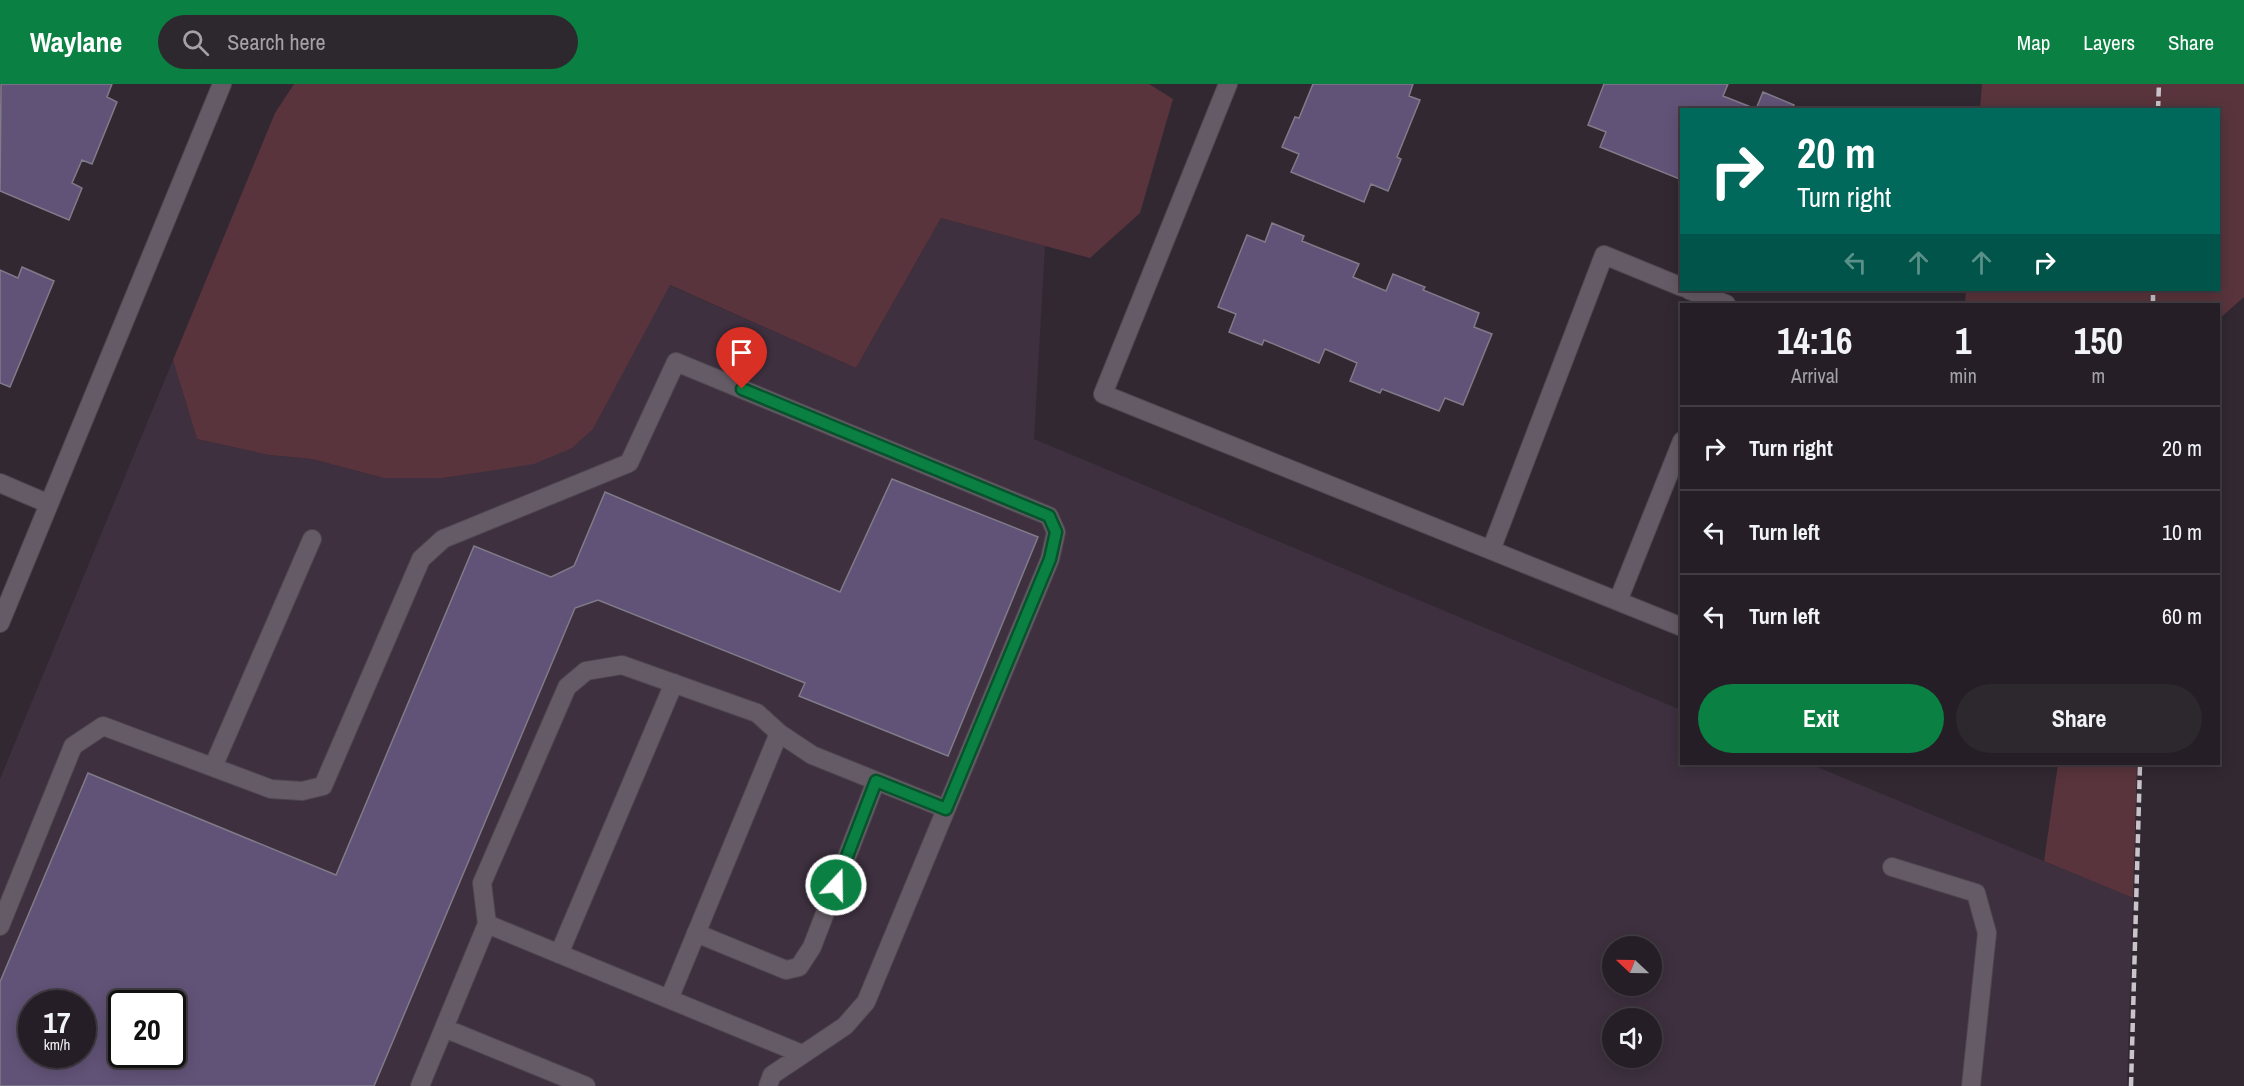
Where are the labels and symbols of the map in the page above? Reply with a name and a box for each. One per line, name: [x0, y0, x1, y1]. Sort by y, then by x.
pin: [716, 327, 767, 389]
position arrow: [804, 853, 868, 917]
north arrow: [1602, 936, 1662, 996]
speed limit sign: 20: [108, 990, 186, 1068]

